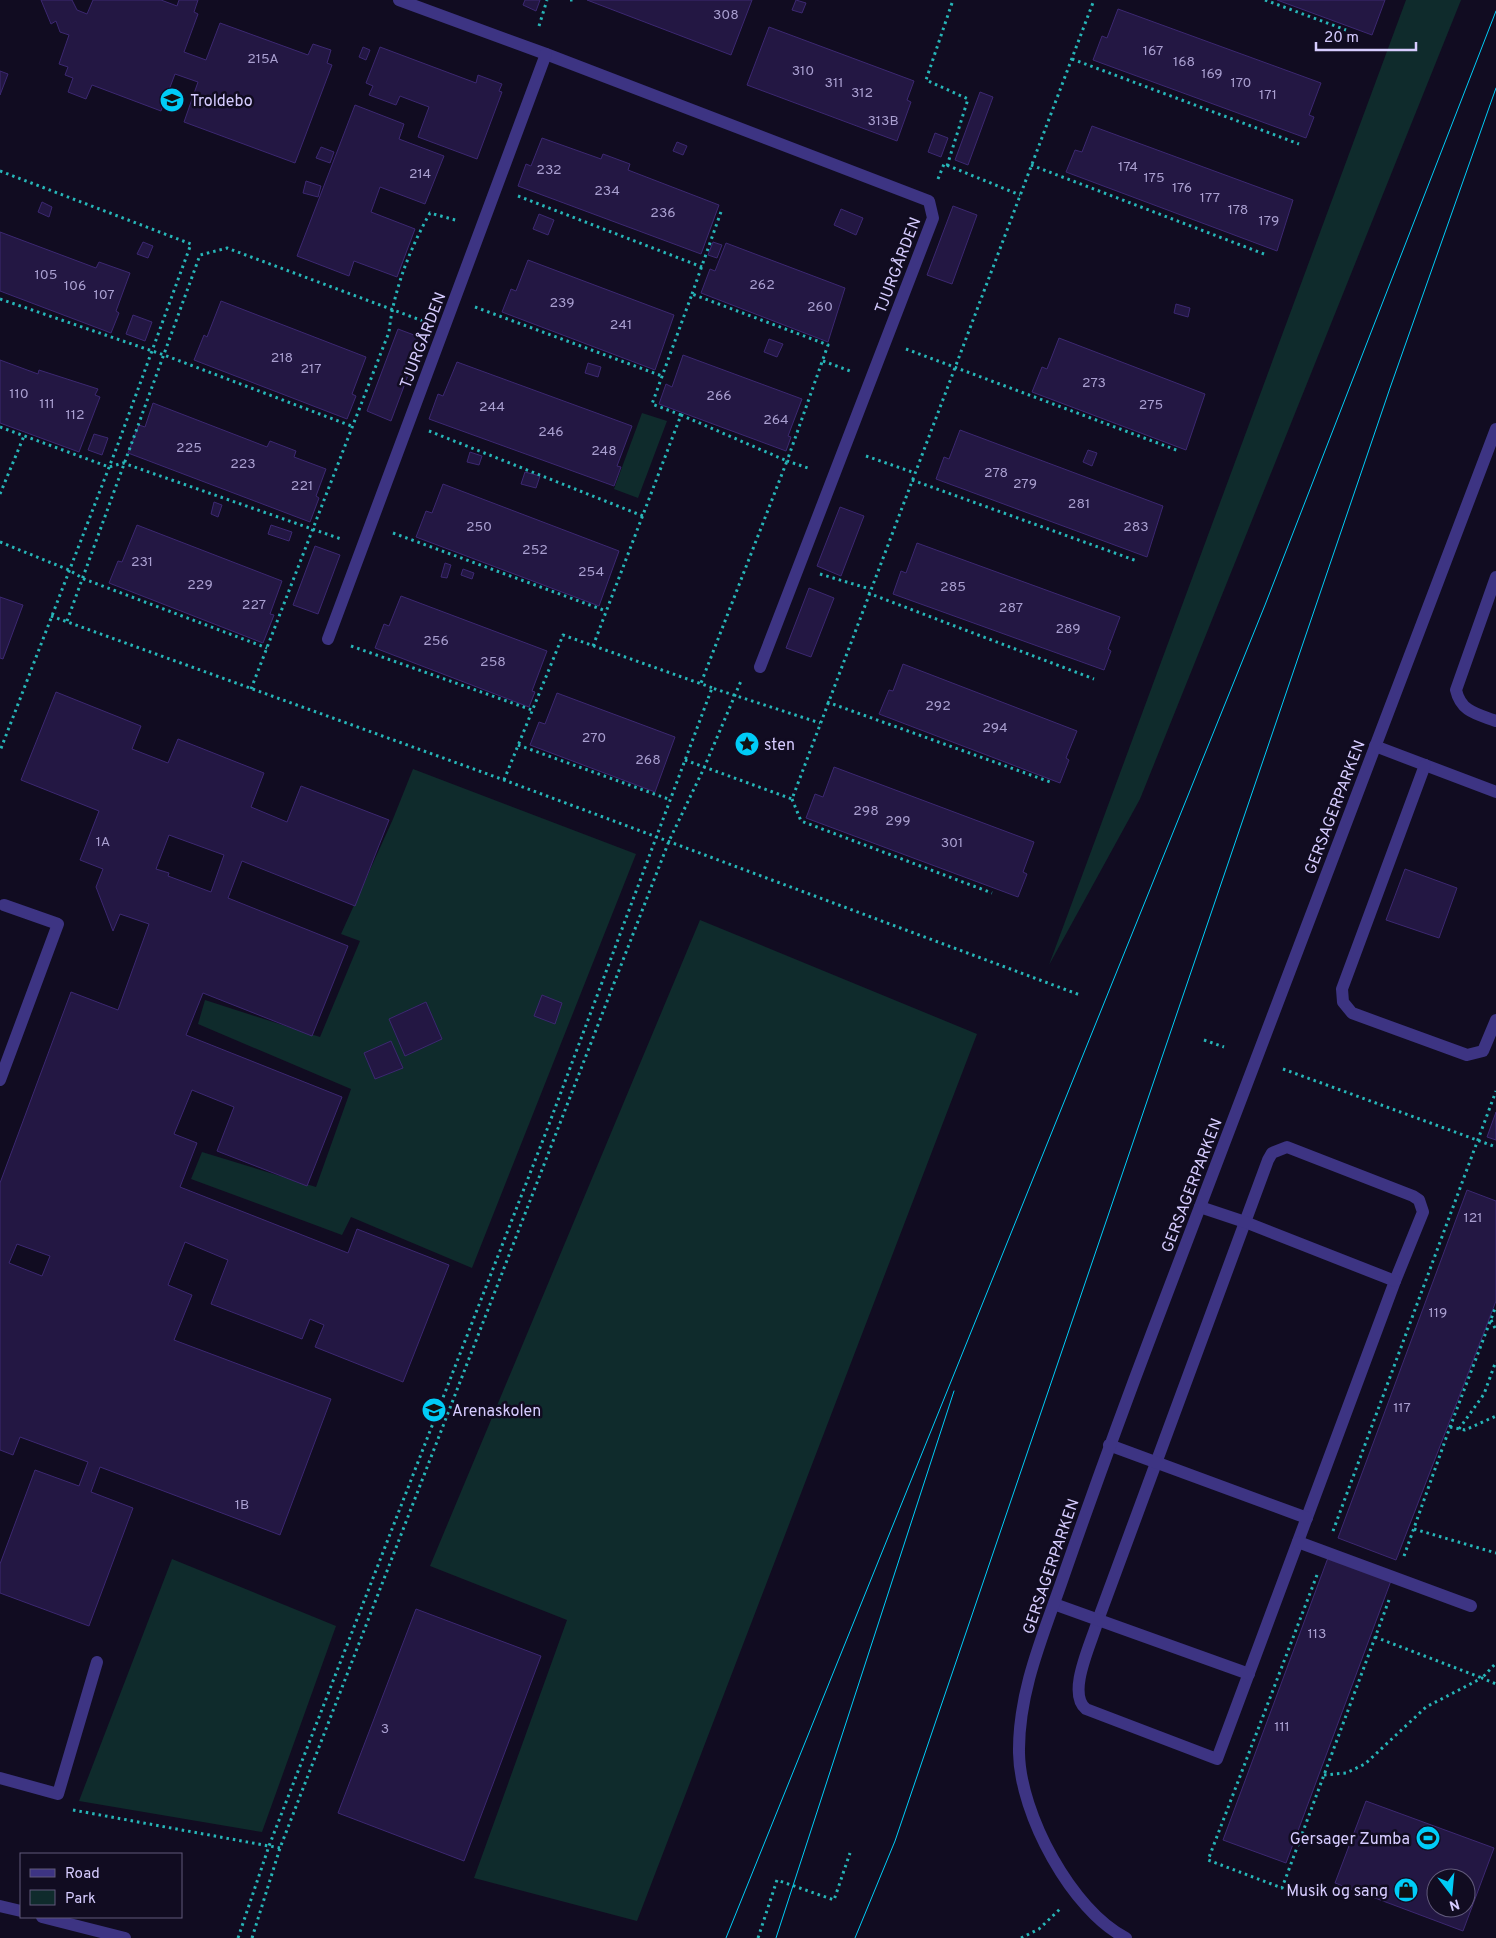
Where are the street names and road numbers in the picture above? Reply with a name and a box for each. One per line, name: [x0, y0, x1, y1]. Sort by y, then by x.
street label: TJURGÅRDEN: [870, 214, 926, 317]
street label: TJURGÅRDEN: [395, 289, 451, 392]
street label: GERSAGERPARKEN: [1301, 738, 1371, 878]
street label: GERSAGERPARKEN: [1158, 1116, 1228, 1256]
street label: GERSAGERPARKEN: [1019, 1496, 1084, 1637]

